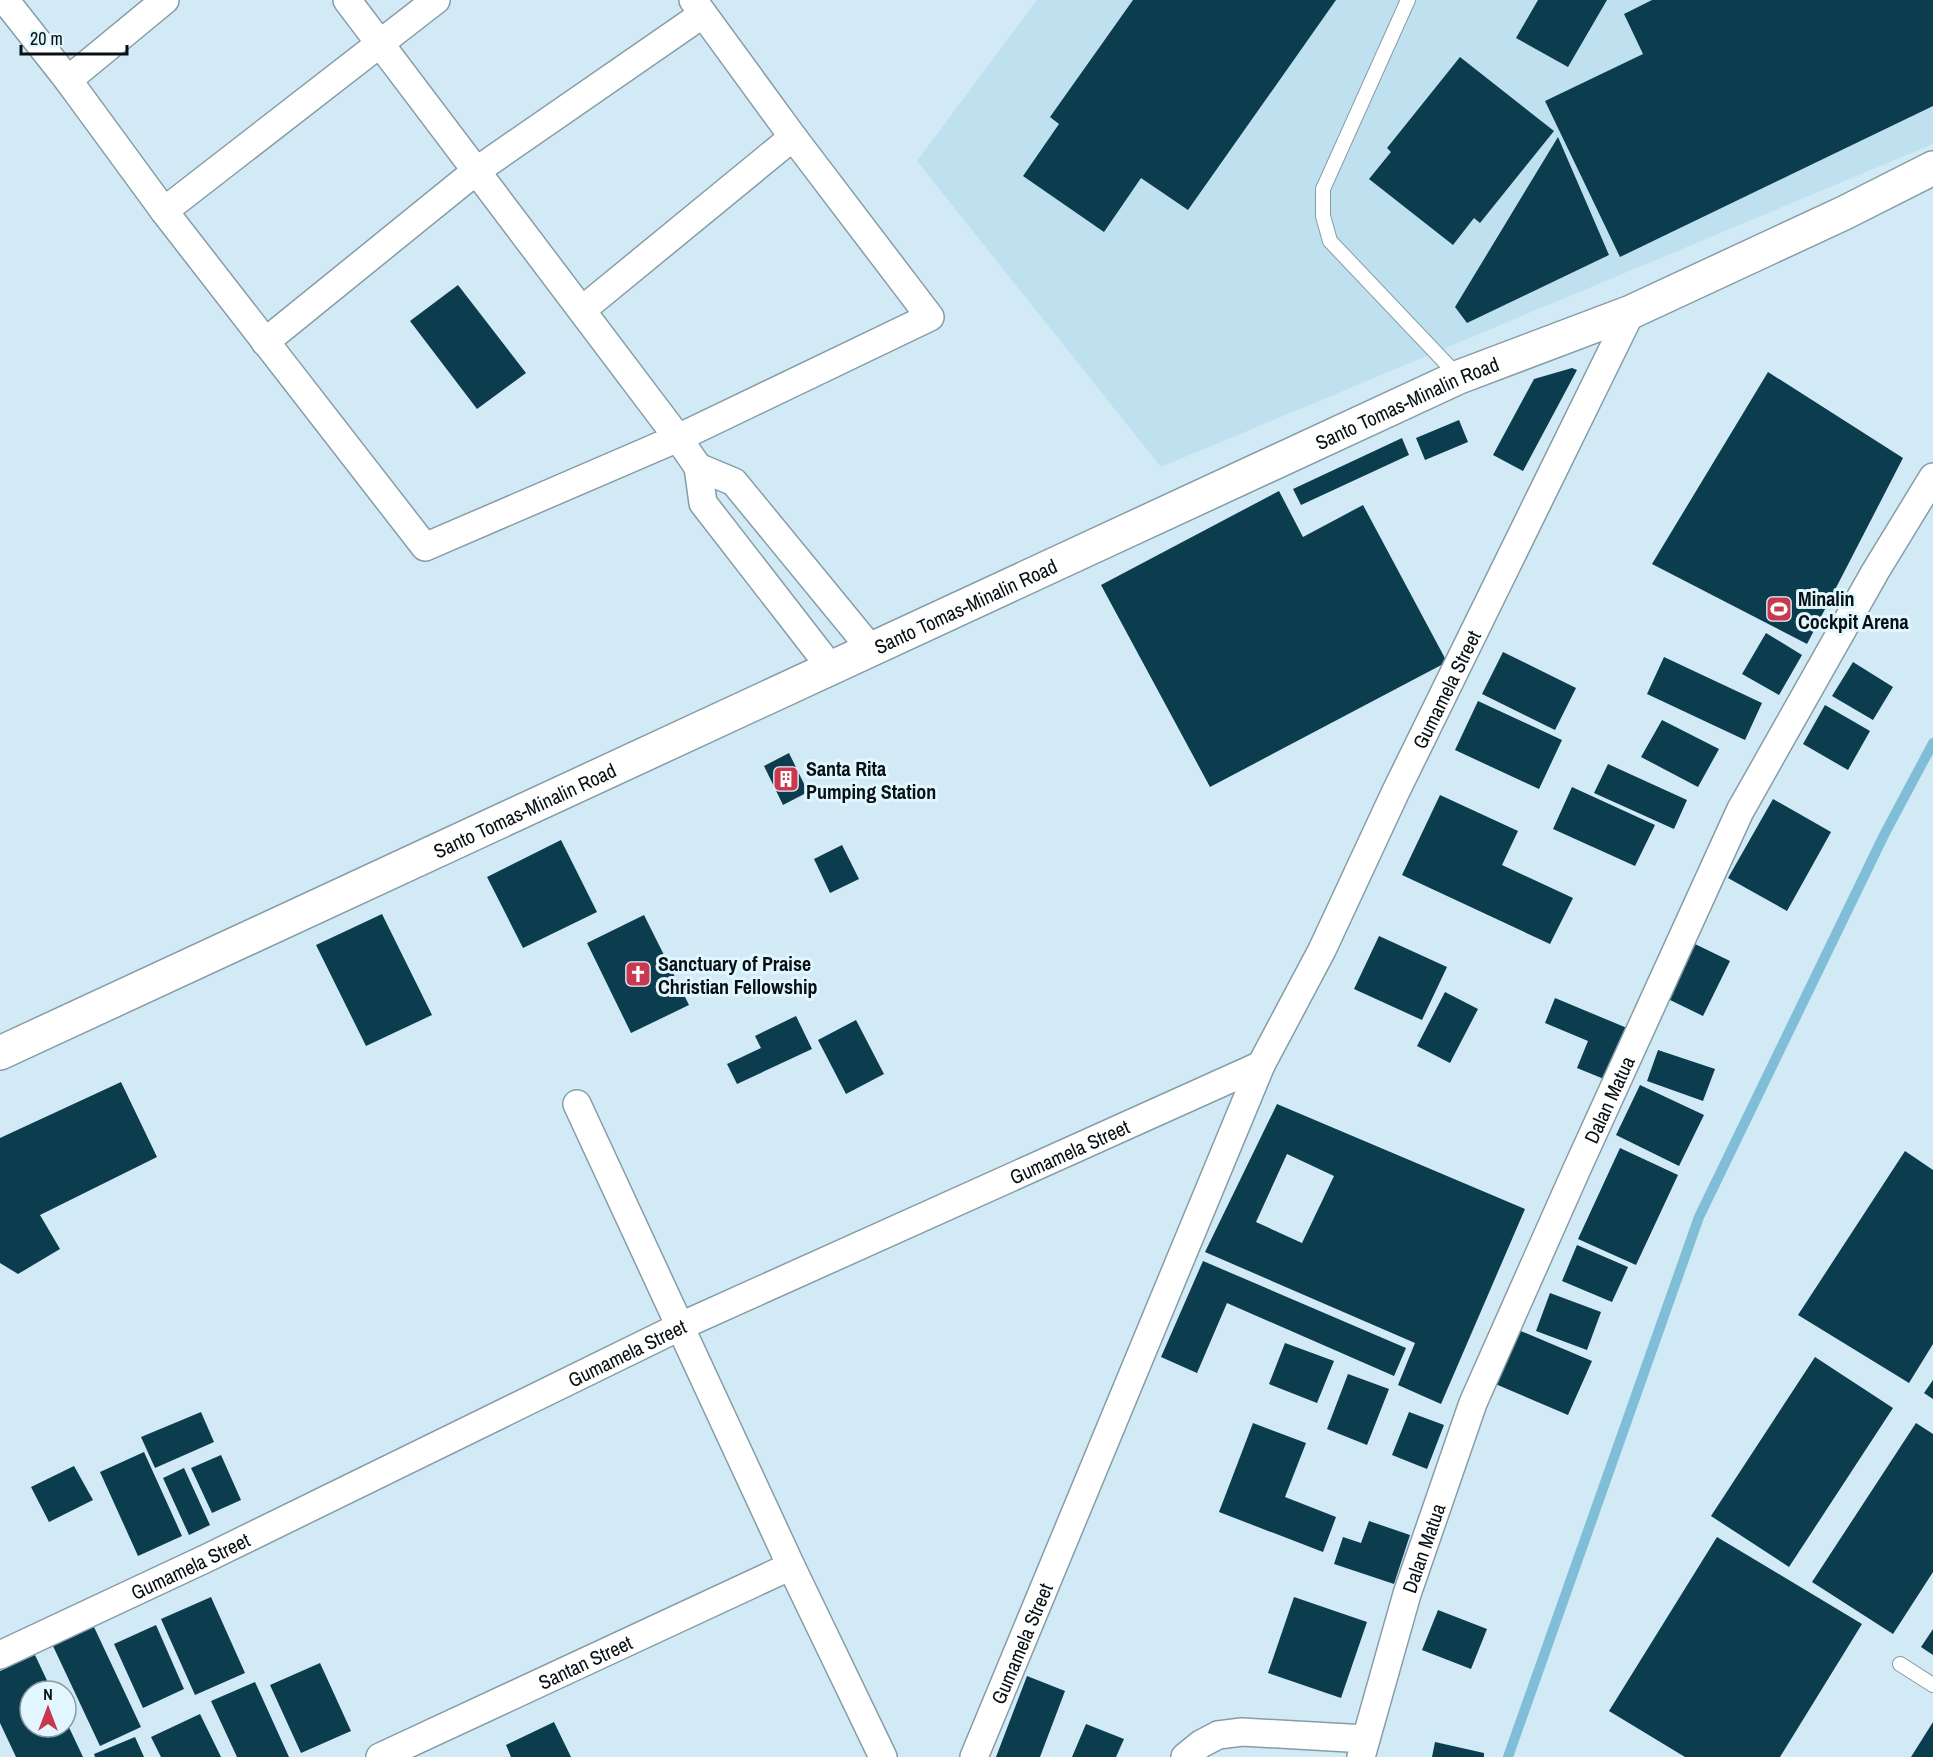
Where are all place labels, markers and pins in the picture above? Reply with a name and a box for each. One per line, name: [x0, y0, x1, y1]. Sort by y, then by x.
place label: Minalin Cockpit Arena: [1798, 585, 1909, 635]
sports icon: Minalin Cockpit Arena: [1764, 594, 1794, 624]
place label: Santa Rita Pumping Station: [806, 755, 936, 805]
building icon: Santa Rita Pumping Station: [771, 764, 801, 794]
place label: Sanctuary of Praise Christian Fellowship: [658, 950, 818, 1000]
church icon: Sanctuary of Praise Christian Fellowship: [623, 959, 653, 989]

